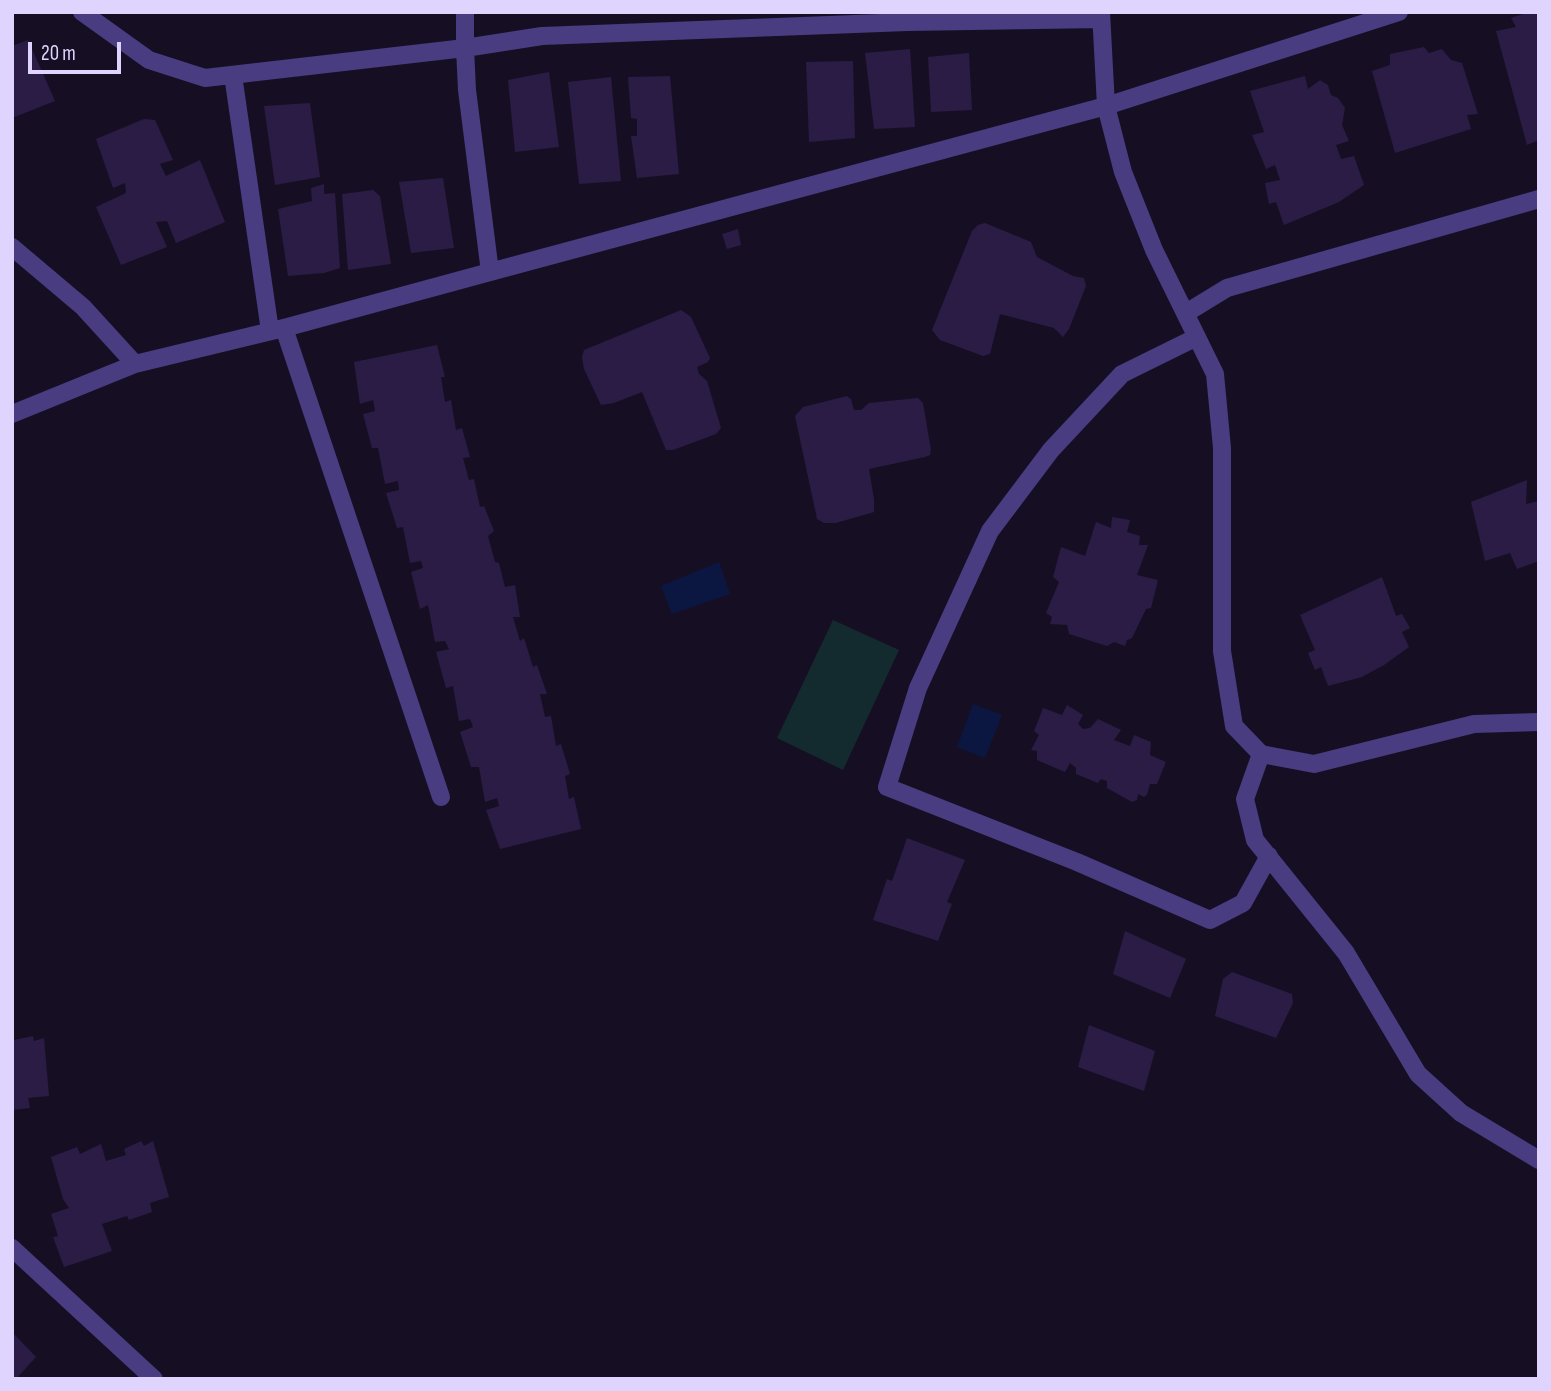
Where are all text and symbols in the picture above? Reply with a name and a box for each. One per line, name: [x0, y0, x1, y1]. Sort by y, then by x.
scale bar: [32, 28, 124, 72]
text: 20 m: [41, 41, 76, 66]

